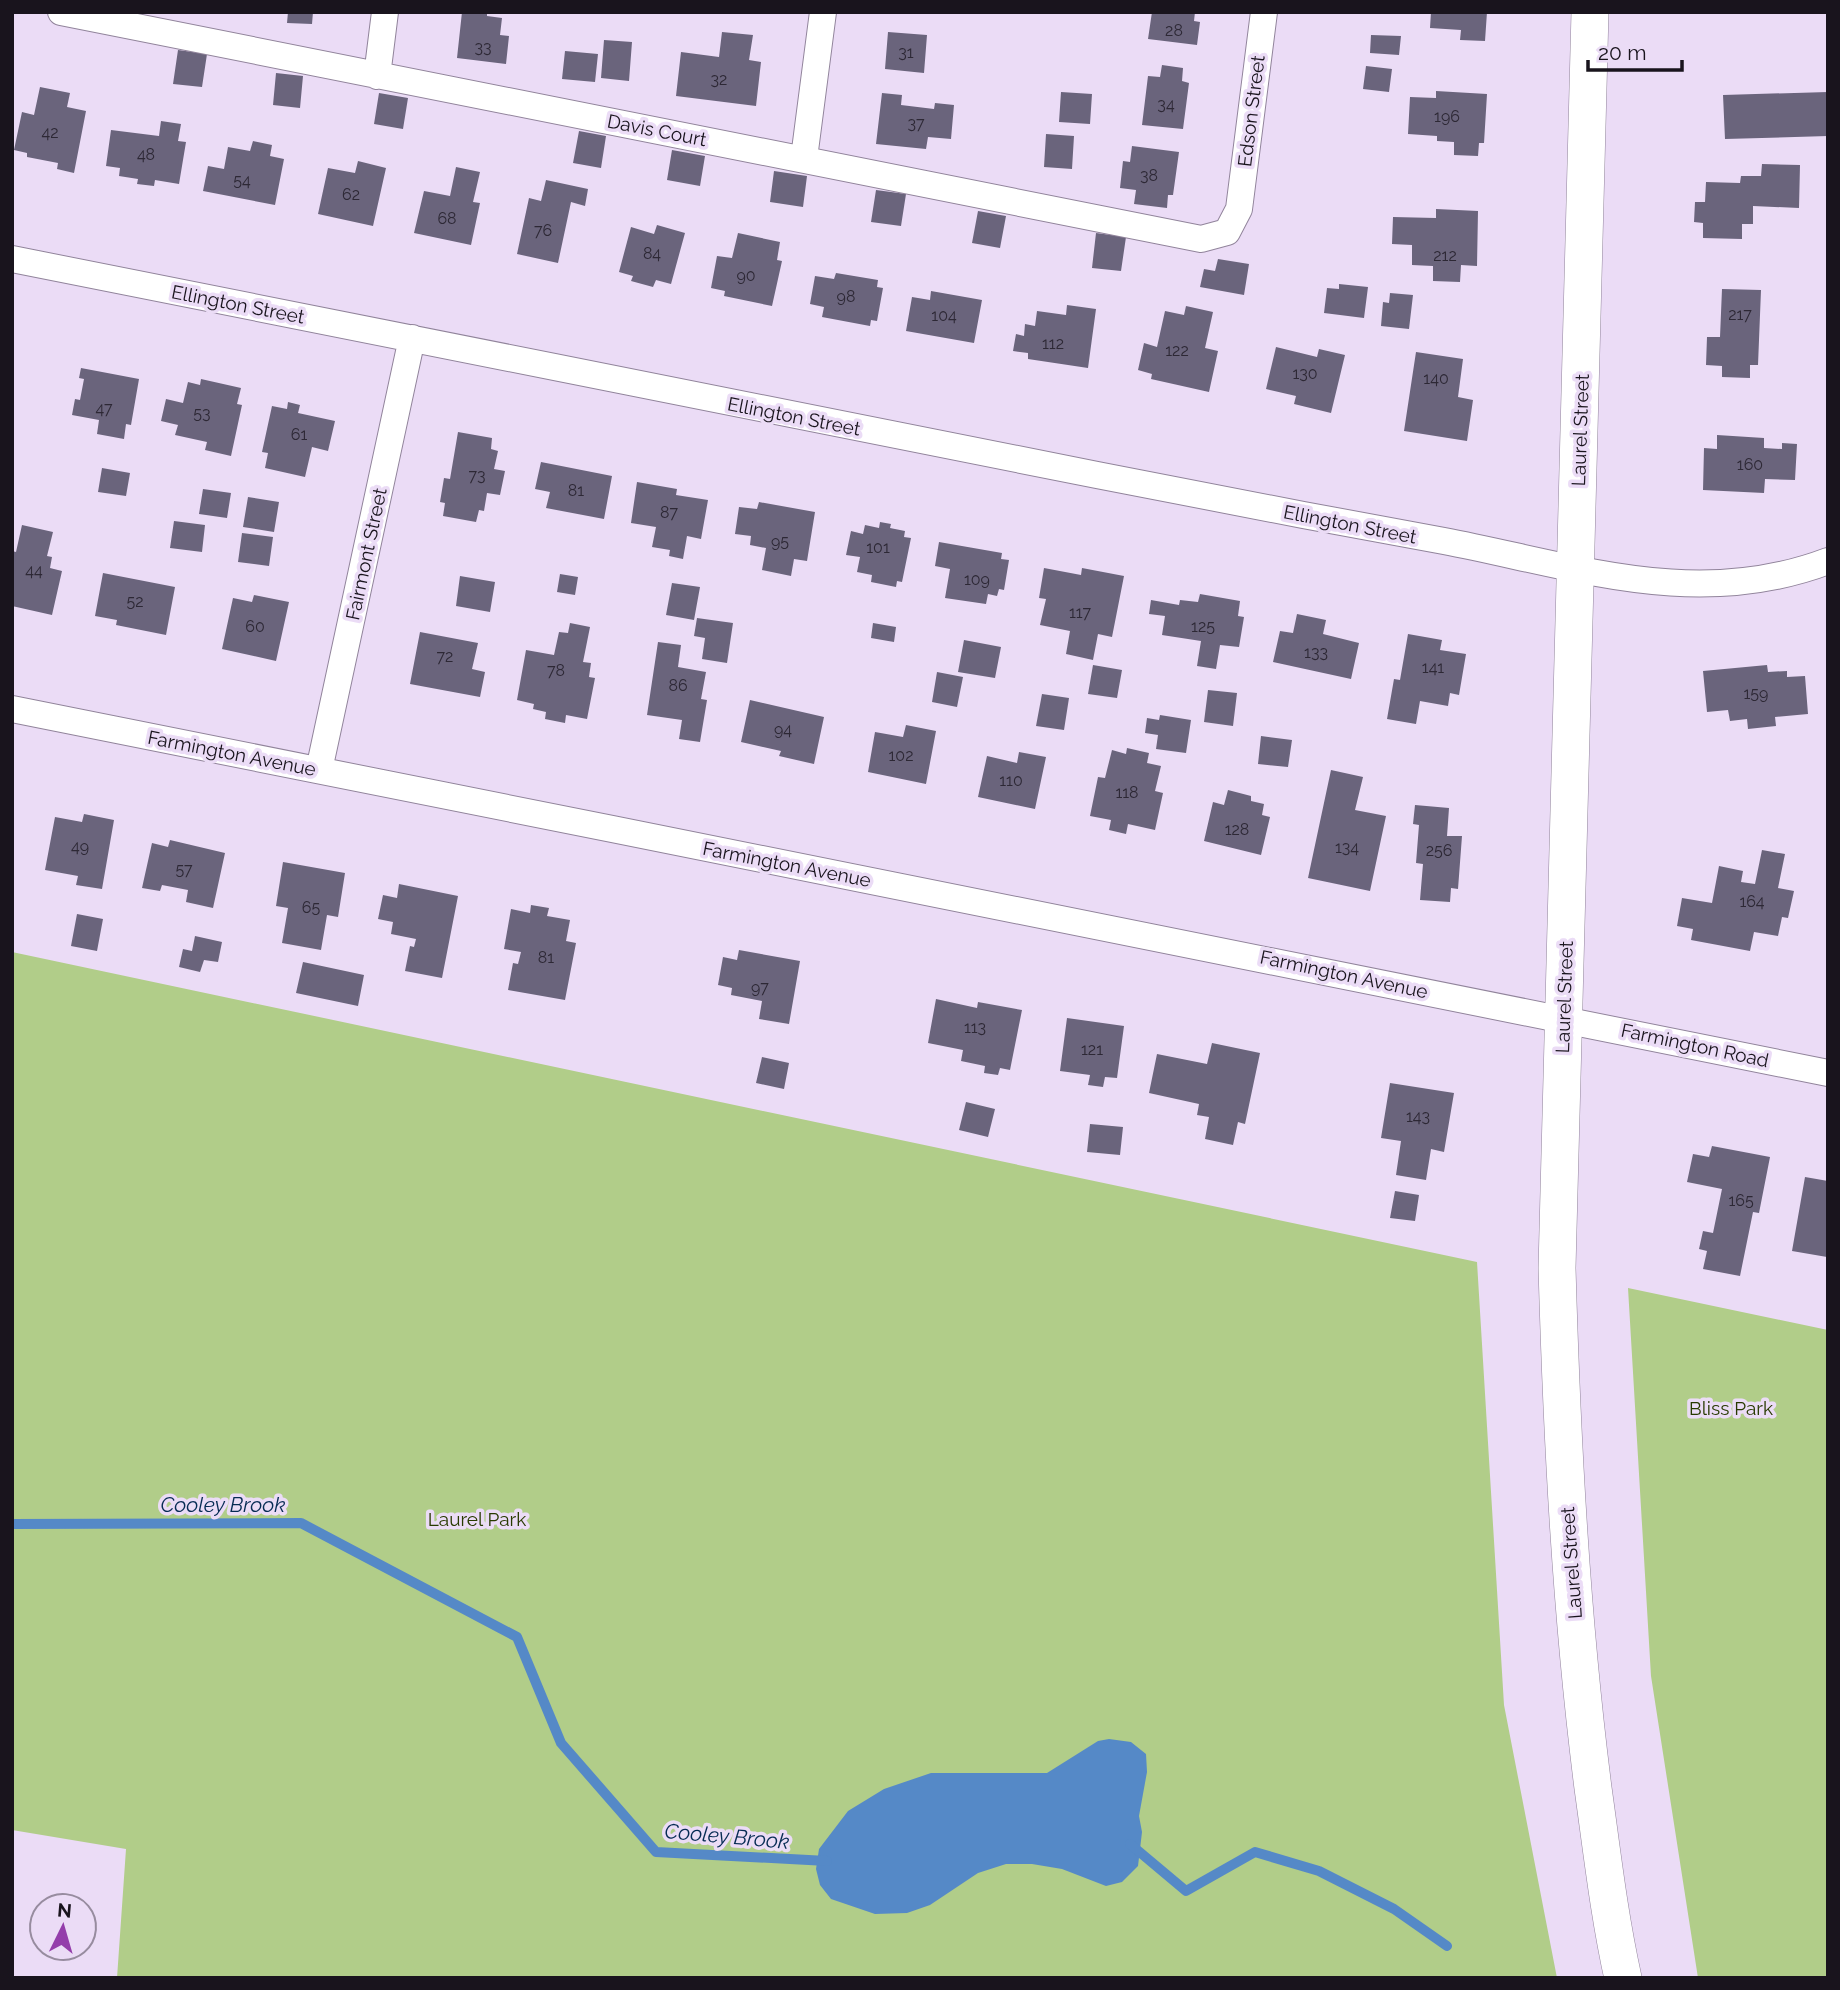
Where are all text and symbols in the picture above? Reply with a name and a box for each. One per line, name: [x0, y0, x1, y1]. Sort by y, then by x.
house number: 28: [1165, 21, 1183, 40]
scale bar: [1588, 28, 1682, 72]
house number: 33: [474, 38, 492, 57]
text: 20 m: [1598, 40, 1646, 65]
house number: 31: [898, 43, 914, 62]
street label: Edson Street: [1233, 53, 1269, 168]
house number: 32: [711, 70, 727, 89]
house number: 34: [1157, 95, 1175, 114]
house number: 196: [1434, 107, 1460, 126]
street label: Davis Court: [606, 110, 709, 151]
house number: 37: [907, 114, 925, 133]
house number: 42: [41, 123, 59, 142]
house number: 48: [137, 145, 155, 164]
house number: 38: [1140, 166, 1158, 185]
house number: 54: [233, 171, 251, 190]
house number: 62: [342, 185, 360, 204]
house number: 68: [437, 209, 457, 228]
house number: 76: [534, 221, 552, 240]
house number: 84: [643, 244, 661, 263]
house number: 212: [1433, 246, 1457, 265]
house number: 90: [736, 266, 756, 285]
street label: Ellington Street: [170, 280, 307, 328]
house number: 98: [837, 287, 855, 306]
house number: 217: [1728, 305, 1752, 324]
house number: 104: [931, 306, 957, 325]
house number: 112: [1042, 334, 1064, 353]
house number: 122: [1165, 341, 1189, 360]
house number: 130: [1292, 364, 1318, 383]
house number: 140: [1423, 369, 1449, 388]
street label: Laurel Street: [1567, 373, 1593, 487]
street label: Ellington Street: [726, 392, 863, 440]
house number: 47: [95, 399, 113, 418]
house number: 53: [193, 404, 211, 423]
house number: 61: [291, 425, 307, 444]
house number: 160: [1737, 455, 1763, 474]
house number: 73: [468, 466, 486, 485]
house number: 81: [568, 481, 584, 500]
street label: Fairmont Street: [341, 485, 391, 622]
street label: Ellington Street: [1282, 500, 1419, 548]
house number: 87: [660, 503, 678, 522]
house number: 95: [771, 532, 789, 551]
house number: 101: [866, 538, 890, 557]
house number: 44: [25, 561, 43, 580]
house number: 109: [964, 570, 990, 589]
house number: 52: [126, 592, 144, 611]
house number: 117: [1069, 603, 1092, 622]
house number: 60: [245, 617, 265, 636]
house number: 125: [1191, 617, 1215, 636]
house number: 133: [1304, 643, 1328, 662]
house number: 72: [437, 647, 453, 666]
house number: 141: [1422, 658, 1444, 677]
house number: 78: [547, 661, 565, 680]
house number: 86: [668, 676, 688, 695]
house number: 159: [1744, 684, 1768, 703]
house number: 94: [774, 720, 792, 739]
street label: Farmington Avenue: [146, 726, 318, 780]
house number: 102: [889, 746, 913, 765]
house number: 110: [999, 771, 1023, 790]
house number: 118: [1115, 783, 1139, 802]
house number: 128: [1225, 820, 1249, 839]
house number: 49: [71, 837, 89, 856]
street label: Farmington Avenue: [701, 837, 873, 891]
house number: 134: [1335, 838, 1359, 857]
house number: 256: [1426, 841, 1452, 860]
house number: 57: [175, 860, 193, 879]
house number: 164: [1739, 892, 1765, 911]
house number: 65: [302, 898, 320, 917]
street label: Laurel Street: [1551, 940, 1577, 1054]
street label: Farmington Avenue: [1258, 945, 1430, 1003]
house number: 81: [538, 948, 554, 967]
house number: 97: [751, 978, 769, 997]
house number: 113: [964, 1018, 986, 1037]
street label: Farmington Road: [1619, 1019, 1771, 1071]
house number: 121: [1081, 1040, 1103, 1059]
house number: 143: [1406, 1107, 1430, 1126]
house number: 165: [1728, 1191, 1754, 1210]
park label: Bliss Park: [1689, 1397, 1773, 1419]
water label: Cooley Brook: [161, 1492, 286, 1517]
street label: Laurel Street: [1556, 1506, 1586, 1620]
park label: Laurel Park: [428, 1508, 526, 1530]
water label: Cooley Brook: [664, 1818, 790, 1854]
north arrow: [28, 1892, 98, 1962]
text: N: [56, 1898, 73, 1922]

